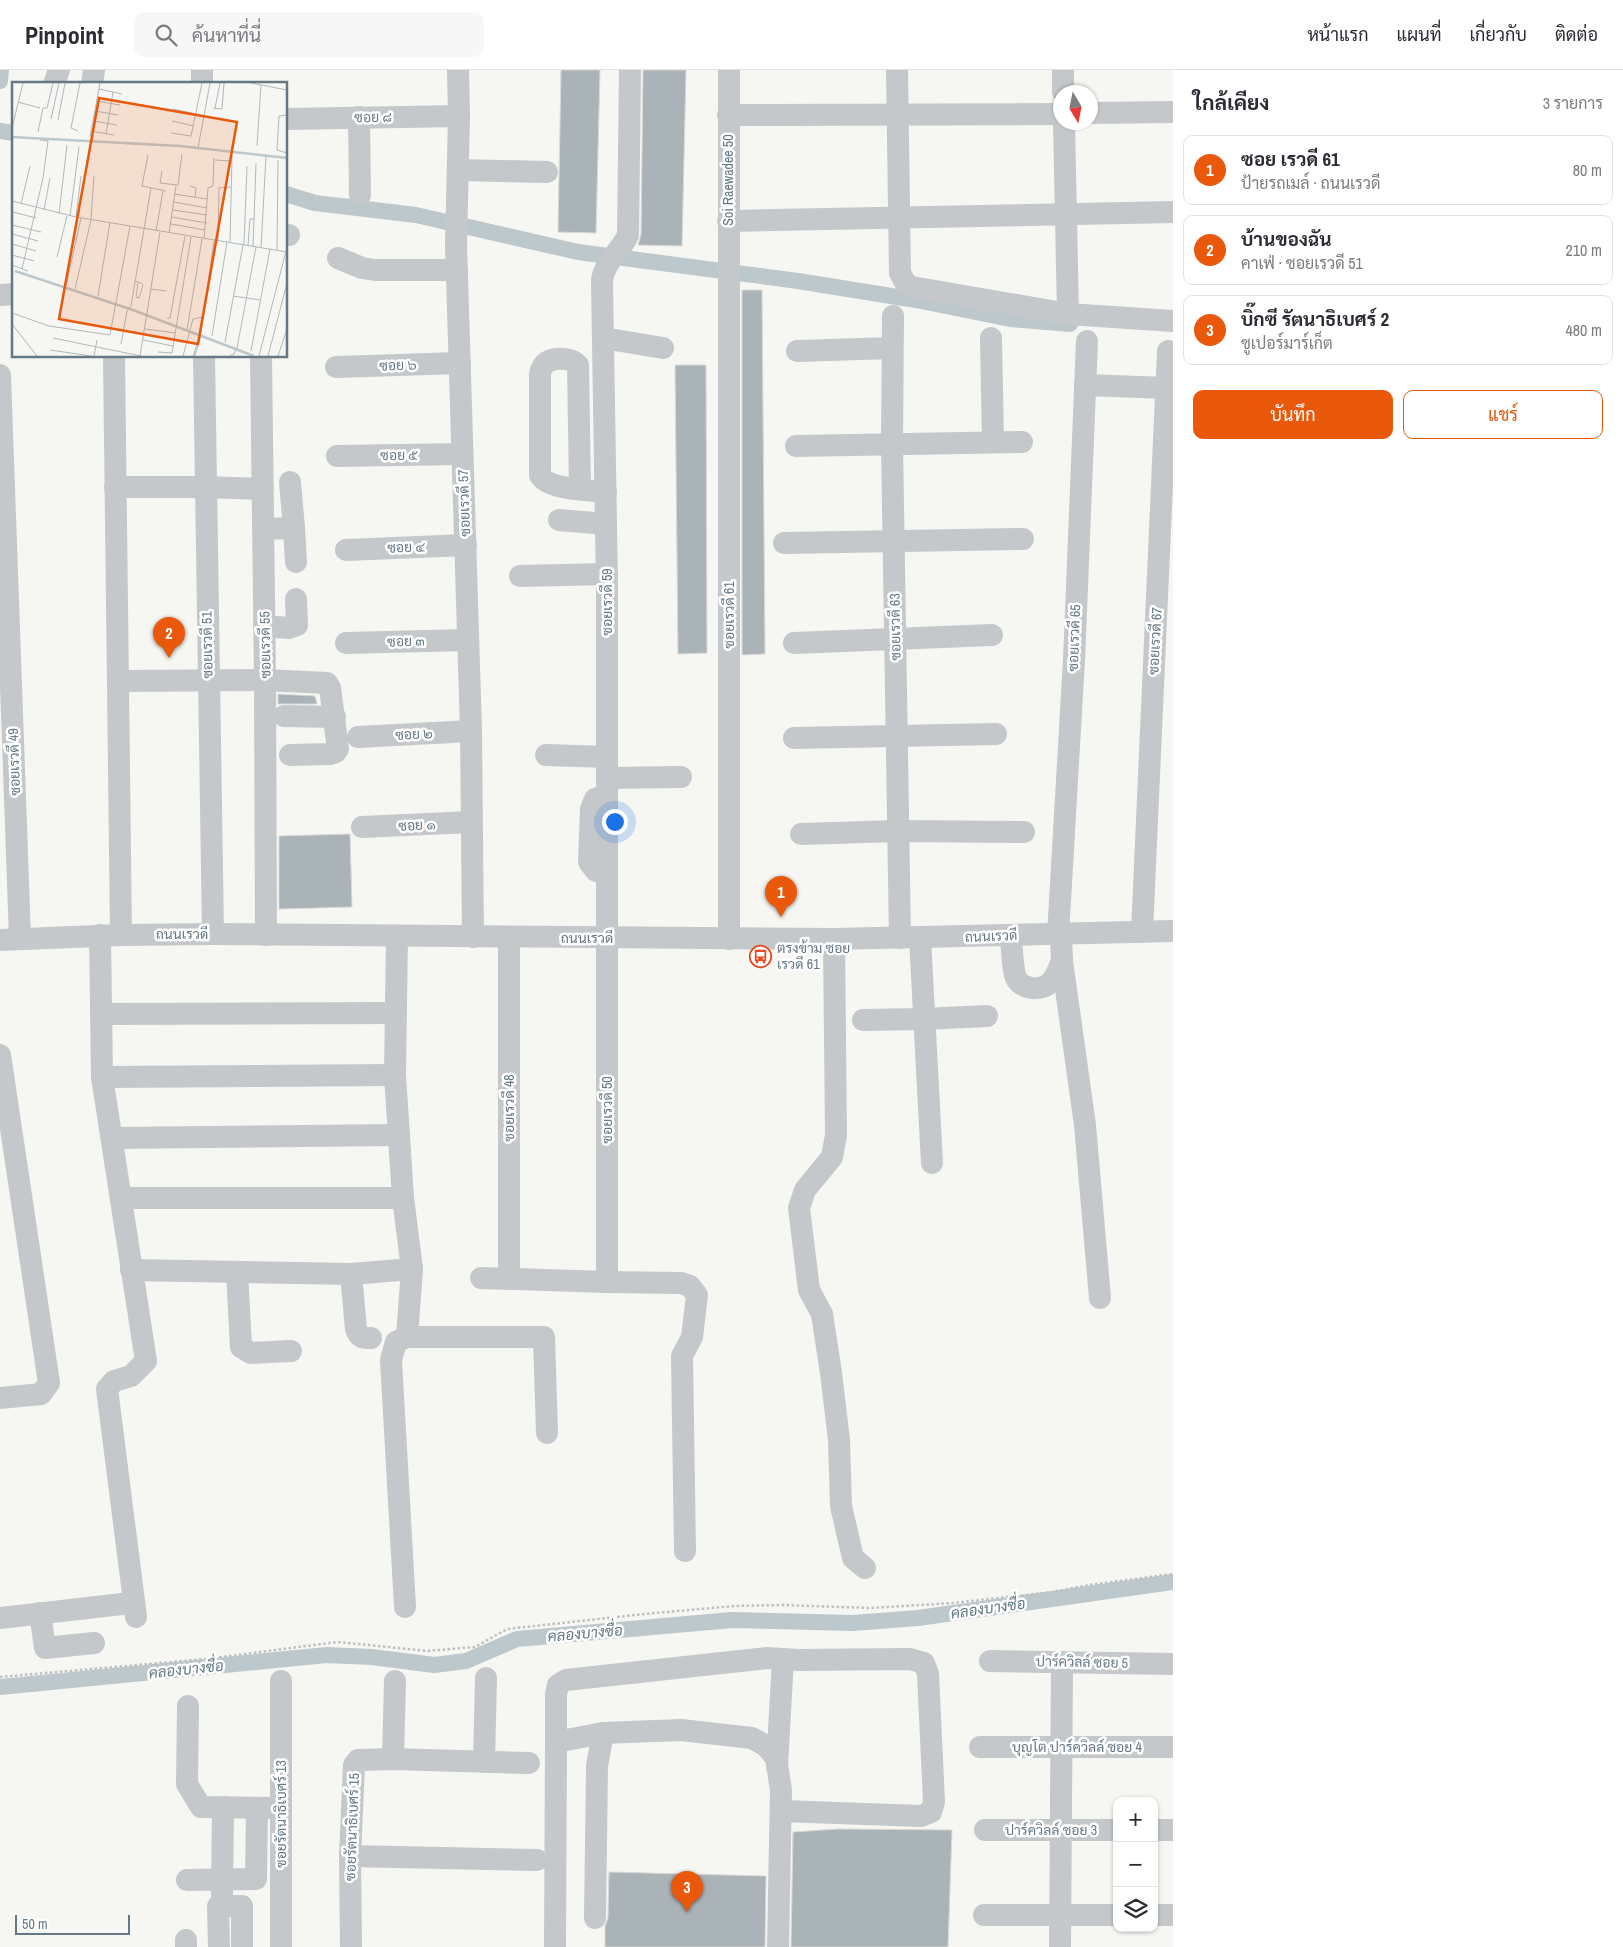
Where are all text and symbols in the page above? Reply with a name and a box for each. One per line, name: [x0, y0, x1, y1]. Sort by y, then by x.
search box: [134, 12, 484, 57]
text: Pinpoint: [25, 19, 104, 51]
icon: search: [152, 21, 180, 49]
text: ค้นหาที่นี่: [192, 22, 261, 48]
text: หน้าแรก: [1307, 22, 1369, 47]
text: แผนที่: [1397, 22, 1441, 47]
text: เกี่ยวกับ: [1469, 22, 1527, 47]
text: ติดต่อ: [1555, 22, 1598, 47]
inset map: [12, 82, 288, 358]
north arrow: [1053, 85, 1098, 130]
text: ใกล้เคียง: [1193, 88, 1269, 117]
text: 3 รายการ: [1543, 92, 1603, 114]
street label: ซอย ๘: [354, 108, 392, 126]
street label: Soi Raewadee 50: [719, 134, 737, 226]
text: ซอย เรวดี 61: [1241, 146, 1340, 172]
text: 1: [1206, 159, 1214, 181]
text: 80 m: [1573, 159, 1602, 181]
text: ป้ายรถเมล์ · ถนนเรวดี: [1241, 172, 1381, 194]
text: บ้านของฉัน: [1241, 226, 1332, 252]
text: 2: [1206, 239, 1214, 261]
text: 210 m: [1566, 239, 1602, 261]
text: คาเฟ่ · ซอยเรวดี 51: [1241, 252, 1363, 274]
text: บิ๊กซี รัตนาธิเบศร์ 2: [1241, 306, 1389, 332]
text: 3: [1206, 319, 1214, 341]
text: 480 m: [1566, 319, 1602, 341]
text: ซูเปอร์มาร์เก็ต: [1241, 332, 1333, 354]
street label: ซอย ๖: [379, 355, 417, 375]
button: บันทึก: [1193, 390, 1393, 439]
button: แชร์: [1403, 390, 1603, 439]
street label: ซอย ๕: [380, 446, 418, 464]
street label: ซอยเรวดี 57: [454, 469, 474, 537]
street label: ซอย ๔: [387, 537, 426, 557]
street label: ซอยเรวดี 59: [598, 568, 616, 636]
street label: ซอยเรวดี 61: [720, 581, 738, 649]
street label: ซอยเรวดี 63: [885, 593, 905, 661]
street label: ซอยเรวดี 65: [1064, 604, 1084, 672]
street label: ซอยเรวดี 67: [1144, 607, 1166, 675]
street label: ซอยเรวดี 51: [197, 611, 217, 679]
street label: ซอยเรวดี 55: [255, 611, 275, 679]
pin: 2: [153, 617, 185, 658]
street label: ซอย ๓: [387, 631, 425, 651]
street label: ซอย ๒: [395, 724, 433, 744]
street label: ซอยเรวดี 49: [4, 728, 24, 796]
your location: [602, 809, 628, 835]
street label: ซอย ๑: [398, 815, 436, 835]
pin: 1: [765, 876, 797, 917]
street label: ถนนเรวดี: [156, 925, 208, 943]
street label: ถนนเรวดี: [964, 926, 1018, 946]
street label: ถนนเรวดี: [561, 929, 613, 947]
place label: ตรงข้าม ซอย เรวดี 61: [777, 939, 850, 973]
bus stop icon: ตรงข้าม ซอย เรวดี 61: [749, 944, 773, 968]
street label: ซอยเรวดี 48: [500, 1074, 518, 1142]
street label: ซอยเรวดี 50: [598, 1076, 616, 1144]
water label: คลองบางซื่อ: [949, 1588, 1027, 1624]
water label: คลองบางซื่อ: [546, 1615, 624, 1647]
water label: คลองบางซื่อ: [147, 1651, 225, 1683]
street label: ปาร์ควิลล์ ซอย 5: [1036, 1652, 1128, 1672]
street label: บุญโต ปาร์ควิลล์ ซอย 4: [1012, 1738, 1143, 1757]
street label: ซอยรัตนาธิเบศร์ 13: [272, 1760, 290, 1868]
street label: ซอยรัตนาธิเบศร์ 15: [341, 1773, 363, 1881]
map controls: [1113, 1797, 1158, 1932]
button: +: [1113, 1797, 1158, 1842]
street label: ปาร์ควิลล์ ซอย 3: [1005, 1821, 1097, 1839]
button: −: [1113, 1842, 1158, 1887]
pin: 3: [671, 1871, 703, 1912]
button: layers: [1113, 1887, 1158, 1932]
scale bar: [15, 1912, 130, 1935]
text: 50 m: [22, 1915, 48, 1933]

